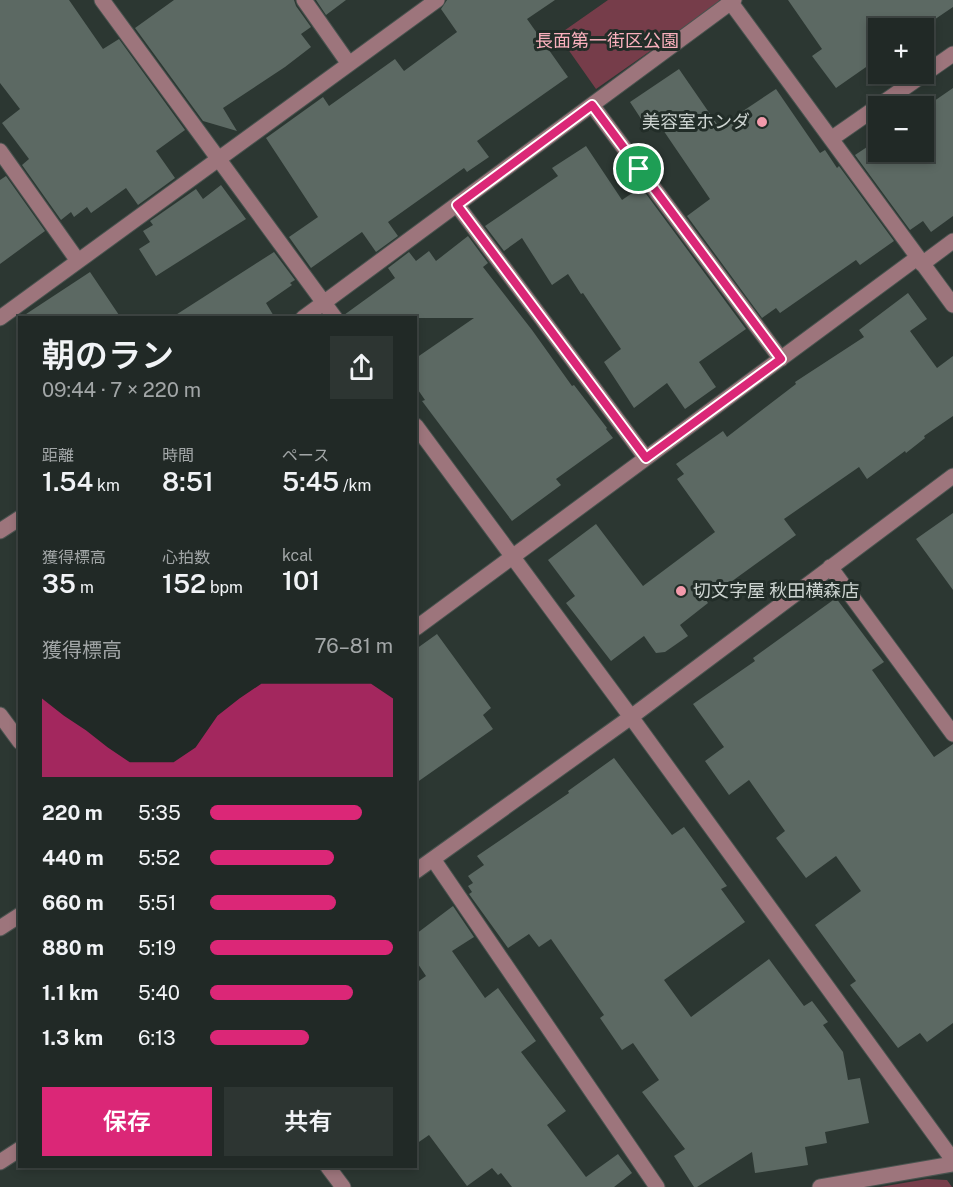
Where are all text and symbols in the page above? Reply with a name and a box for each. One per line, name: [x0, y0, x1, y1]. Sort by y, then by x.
map controls: [868, 18, 934, 162]
button: +: [868, 18, 934, 84]
park label: 長面第一街区公園: [535, 30, 679, 51]
button: −: [868, 96, 934, 162]
place label: 美容室ホンダ: [642, 111, 750, 132]
marker: 美容室ホンダ: [755, 115, 769, 129]
pin: [613, 143, 664, 194]
icon: arrive: [622, 152, 655, 185]
text: 朝のラン: [42, 336, 174, 374]
button: share: [330, 336, 393, 399]
text: 09:44 · 7 × 220 m: [42, 378, 201, 402]
text: 距離: [42, 446, 74, 465]
text: 時間: [162, 446, 194, 465]
text: ペース: [282, 446, 329, 465]
text: 1.54: [42, 466, 93, 497]
text: 8:51: [162, 466, 214, 497]
text: 5:45: [282, 466, 339, 497]
text: km: [93, 476, 120, 495]
text: /km: [339, 476, 371, 495]
text: kcal: [282, 546, 313, 565]
text: 獲得標高: [42, 548, 106, 567]
text: 心拍数: [162, 548, 210, 567]
text: 101: [282, 565, 320, 596]
text: 35: [42, 568, 76, 599]
text: 152: [162, 568, 206, 599]
text: m: [76, 578, 94, 597]
text: bpm: [206, 578, 243, 597]
place label: 切文字屋 秋田横森店: [693, 580, 859, 601]
marker: 切文字屋 秋田横森店: [674, 584, 688, 598]
text: 76–81 m: [315, 634, 393, 658]
text: 獲得標高: [42, 638, 122, 662]
text: 220 m: [42, 801, 103, 825]
text: 5:35: [138, 801, 181, 825]
text: 440 m: [42, 846, 104, 870]
text: 5:52: [138, 846, 180, 870]
text: 660 m: [42, 891, 104, 915]
text: 5:51: [138, 891, 176, 915]
text: 880 m: [42, 936, 104, 960]
text: 5:19: [138, 936, 176, 960]
text: 1.1 km: [42, 981, 99, 1005]
text: 5:40: [138, 981, 180, 1005]
text: 1.3 km: [42, 1026, 103, 1050]
text: 6:13: [138, 1026, 176, 1050]
button: 保存: [42, 1087, 212, 1156]
button: 共有: [224, 1087, 393, 1156]

